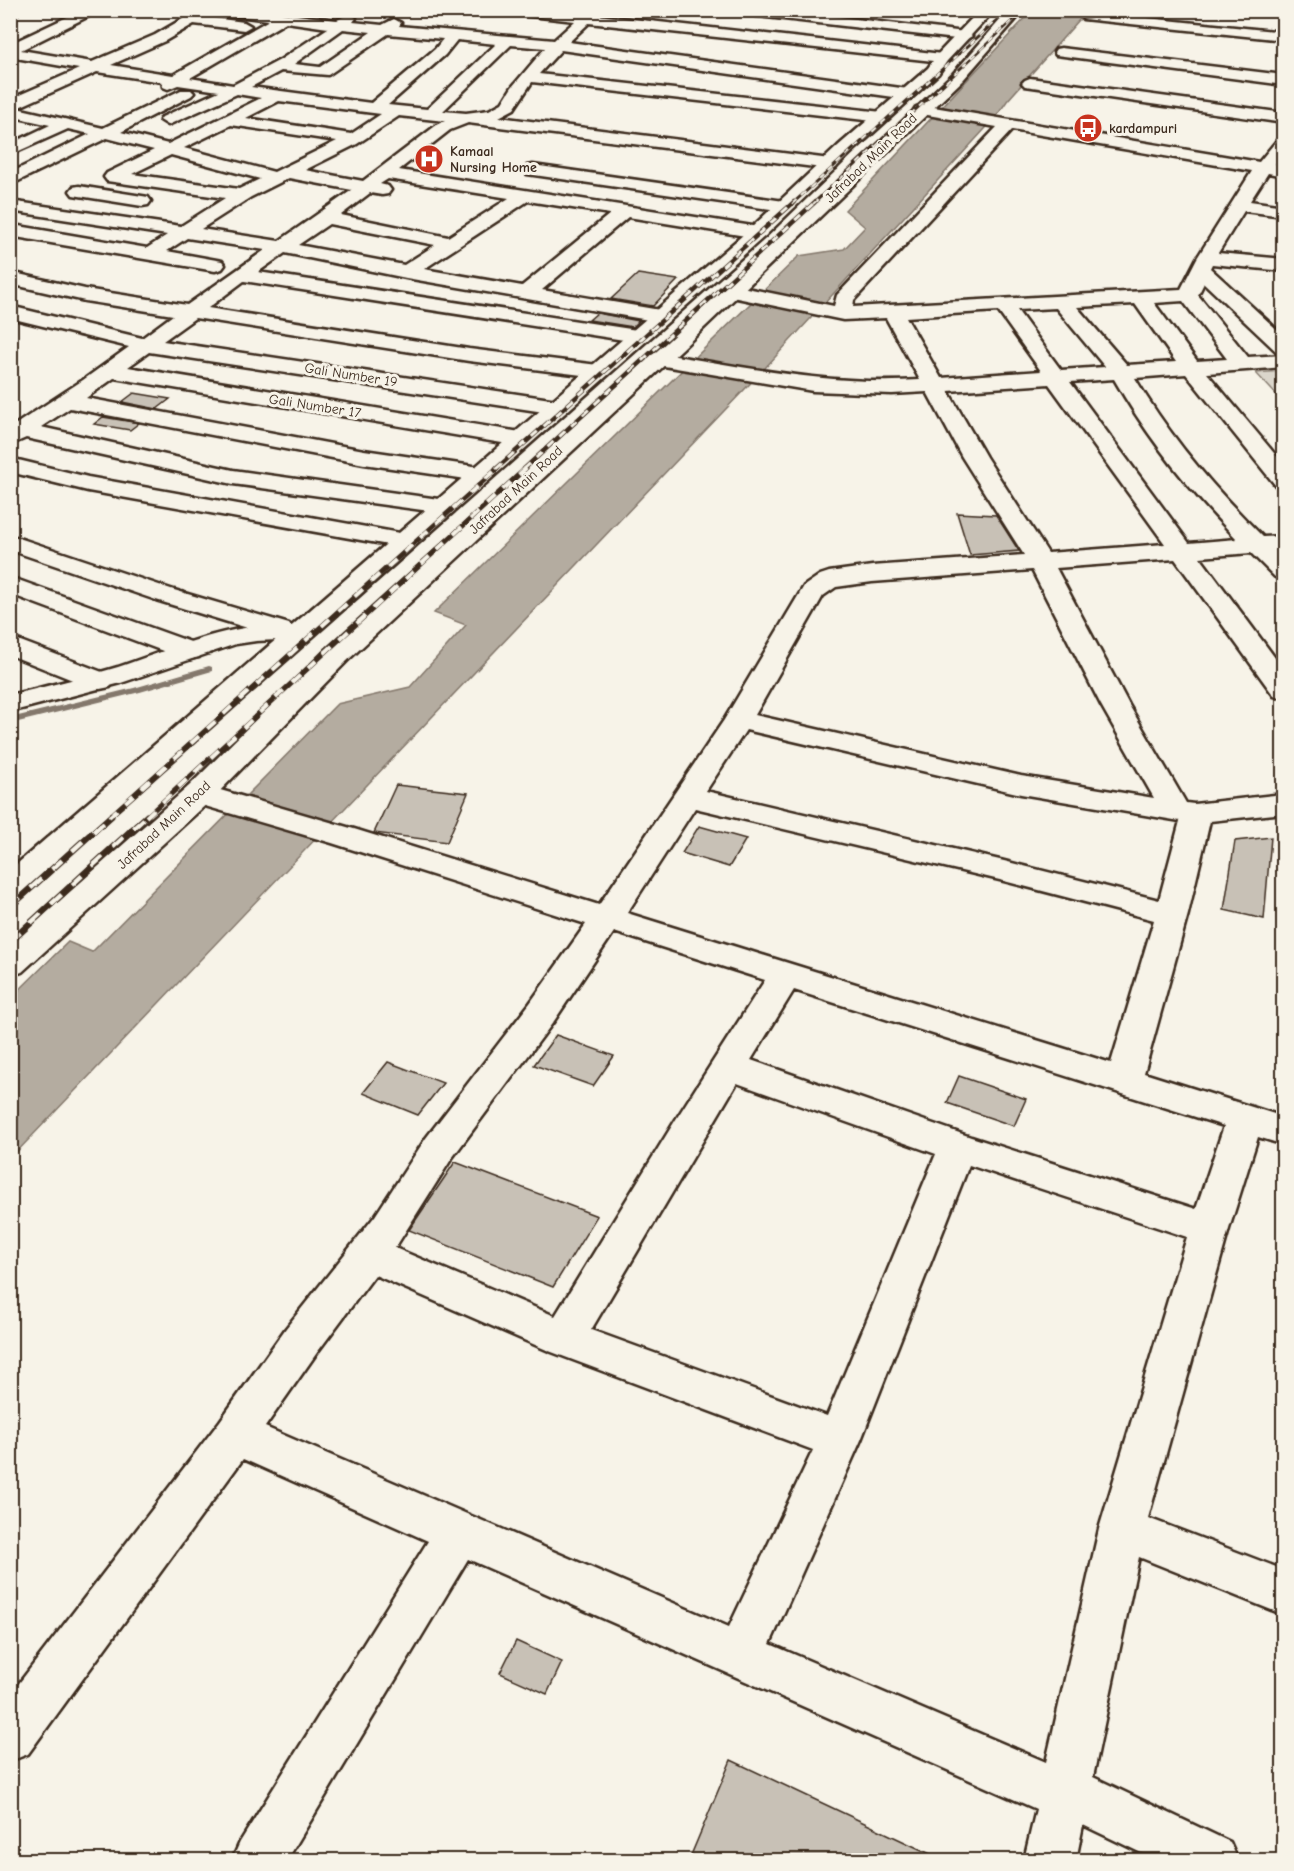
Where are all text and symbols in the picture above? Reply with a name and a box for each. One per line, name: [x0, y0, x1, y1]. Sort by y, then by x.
street label: Jafrabad Main Road: [821, 110, 921, 206]
bus stop icon: kardampuri: [1072, 112, 1104, 144]
place label: kardampuri: [1109, 120, 1177, 137]
hospital icon: Kamaal Nursing Home: [413, 143, 445, 175]
place label: Kamaal Nursing Home: [450, 143, 537, 176]
street label: Gali Number 19: [303, 359, 399, 391]
street label: Gali Number 17: [268, 390, 363, 422]
street label: Jafrabad Main Road: [466, 442, 566, 538]
street label: Jafrabad Main Road: [114, 777, 214, 873]

